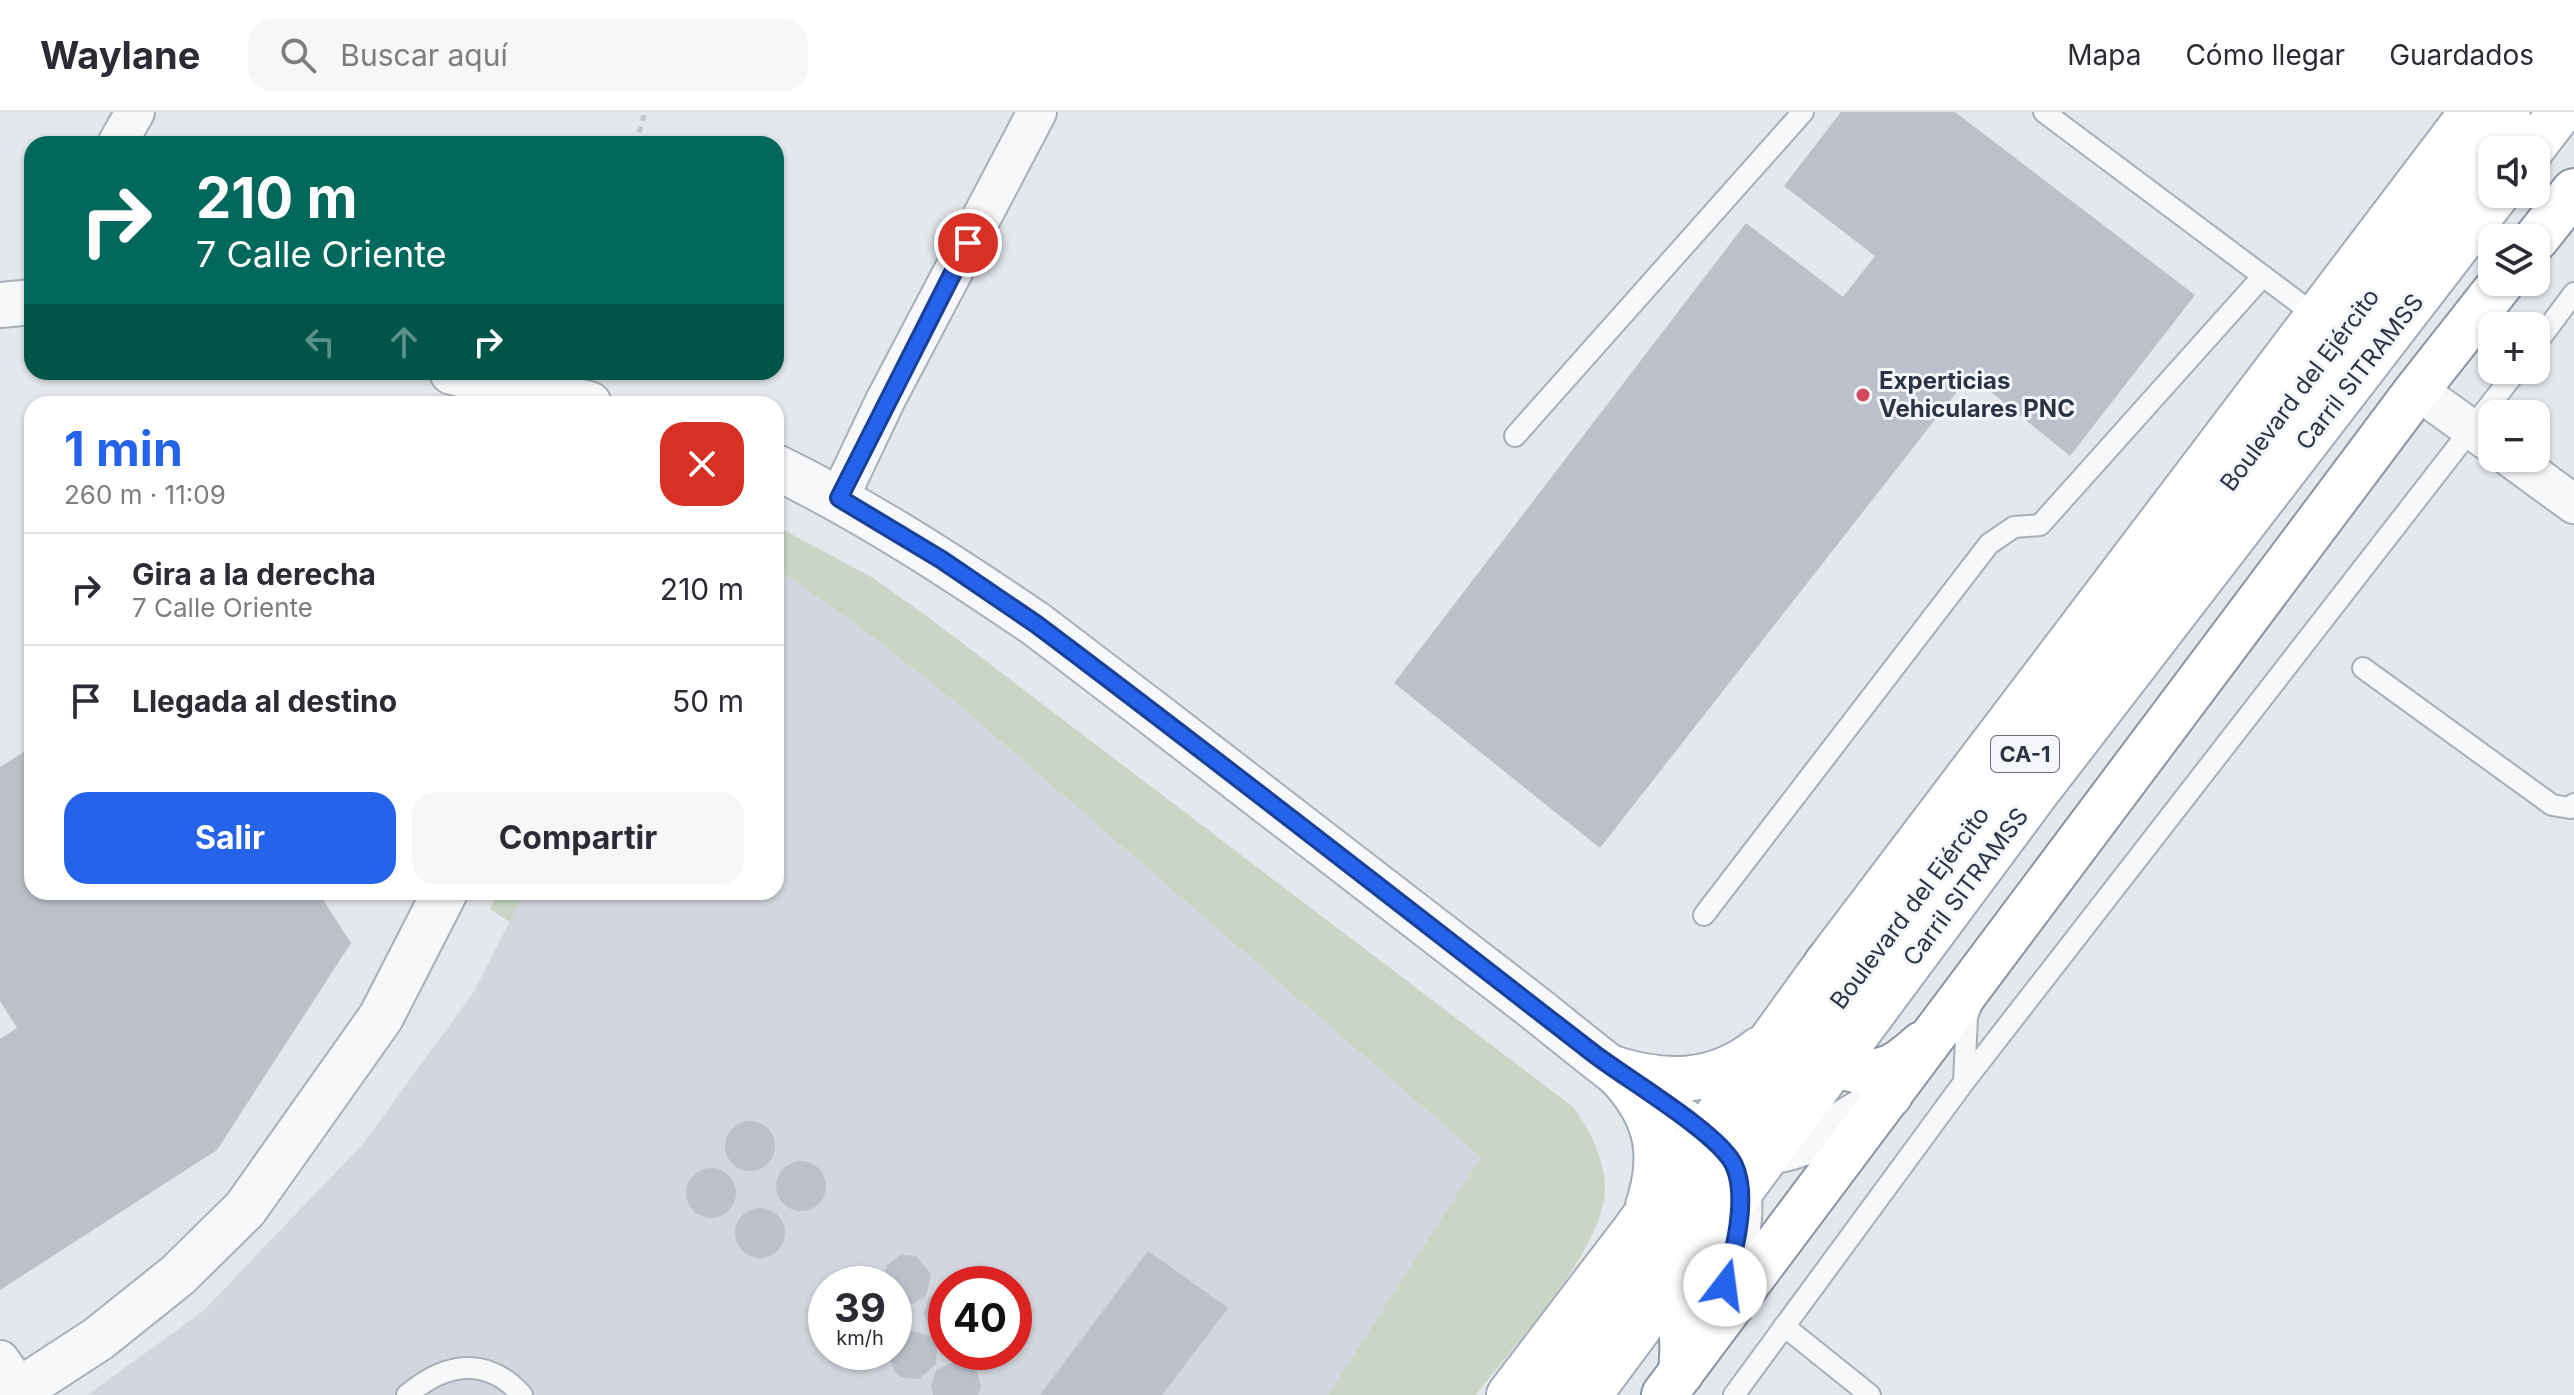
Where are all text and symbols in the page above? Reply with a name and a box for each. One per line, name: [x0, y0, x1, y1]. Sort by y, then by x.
search box: [248, 19, 808, 91]
text: Waylane: [40, 32, 200, 78]
icon: search: [276, 33, 320, 77]
text: Buscar aquí: [340, 37, 508, 73]
text: Mapa: [2067, 38, 2141, 72]
text: Cómo llegar: [2185, 38, 2345, 72]
text: Guardados: [2389, 38, 2534, 72]
map controls: [2478, 136, 2550, 472]
button: sound: [2478, 136, 2550, 208]
text: 210 m: [196, 164, 358, 232]
icon: right: [64, 168, 168, 272]
pin: [934, 209, 1002, 277]
icon: arrive: [946, 221, 990, 265]
button: layers: [2478, 224, 2550, 296]
text: 7 Calle Oriente: [196, 232, 447, 276]
street label: Boulevard del Ejército: [2214, 283, 2385, 497]
street label: Carril SITRAMSS: [2290, 288, 2430, 455]
button: +: [2478, 312, 2550, 384]
icon: left: [298, 320, 342, 364]
icon: ahead: [382, 320, 426, 364]
icon: right: [466, 320, 510, 364]
place label: Experticias Vehiculares PNC: [1879, 366, 2075, 423]
marker: Experticias Vehiculares PNC: [1854, 386, 1872, 404]
button: −: [2478, 400, 2550, 472]
text: 1 min: [64, 419, 183, 478]
button: close: [660, 422, 744, 506]
text: 260 m · 11:09: [64, 479, 226, 510]
text: Gira a la derecha: [132, 556, 376, 592]
icon: right: [64, 567, 108, 611]
text: 210 m: [660, 571, 744, 607]
text: 7 Calle Oriente: [132, 592, 313, 623]
icon: arrive: [64, 679, 108, 723]
text: Llegada al destino: [132, 683, 397, 719]
text: 50 m: [672, 683, 744, 719]
road number: CA-1: [1991, 736, 2059, 772]
button: Salir: [64, 792, 396, 884]
button: Compartir: [412, 792, 744, 884]
street label: Boulevard del Ejército: [1824, 801, 1995, 1015]
street label: Carril SITRAMSS: [1897, 802, 2034, 971]
position arrow: [1683, 1243, 1767, 1327]
speed limit sign: 40: [928, 1266, 1032, 1370]
text: 39: [834, 1283, 886, 1332]
text: km/h: [836, 1326, 884, 1350]

